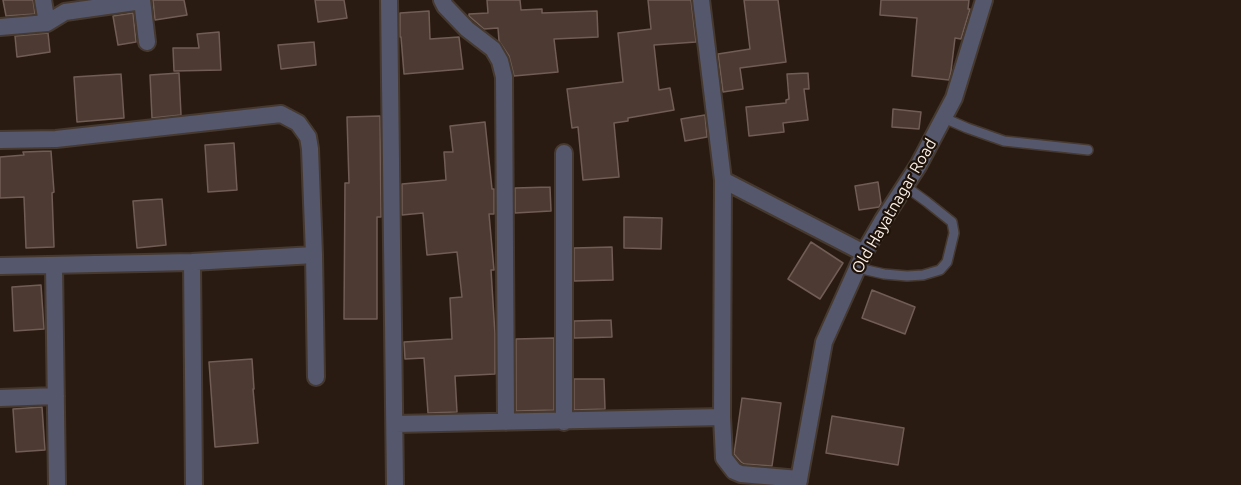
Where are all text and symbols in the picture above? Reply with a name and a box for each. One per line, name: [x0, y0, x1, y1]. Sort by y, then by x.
street label: Old Hayatnagar Road: [848, 135, 940, 277]

